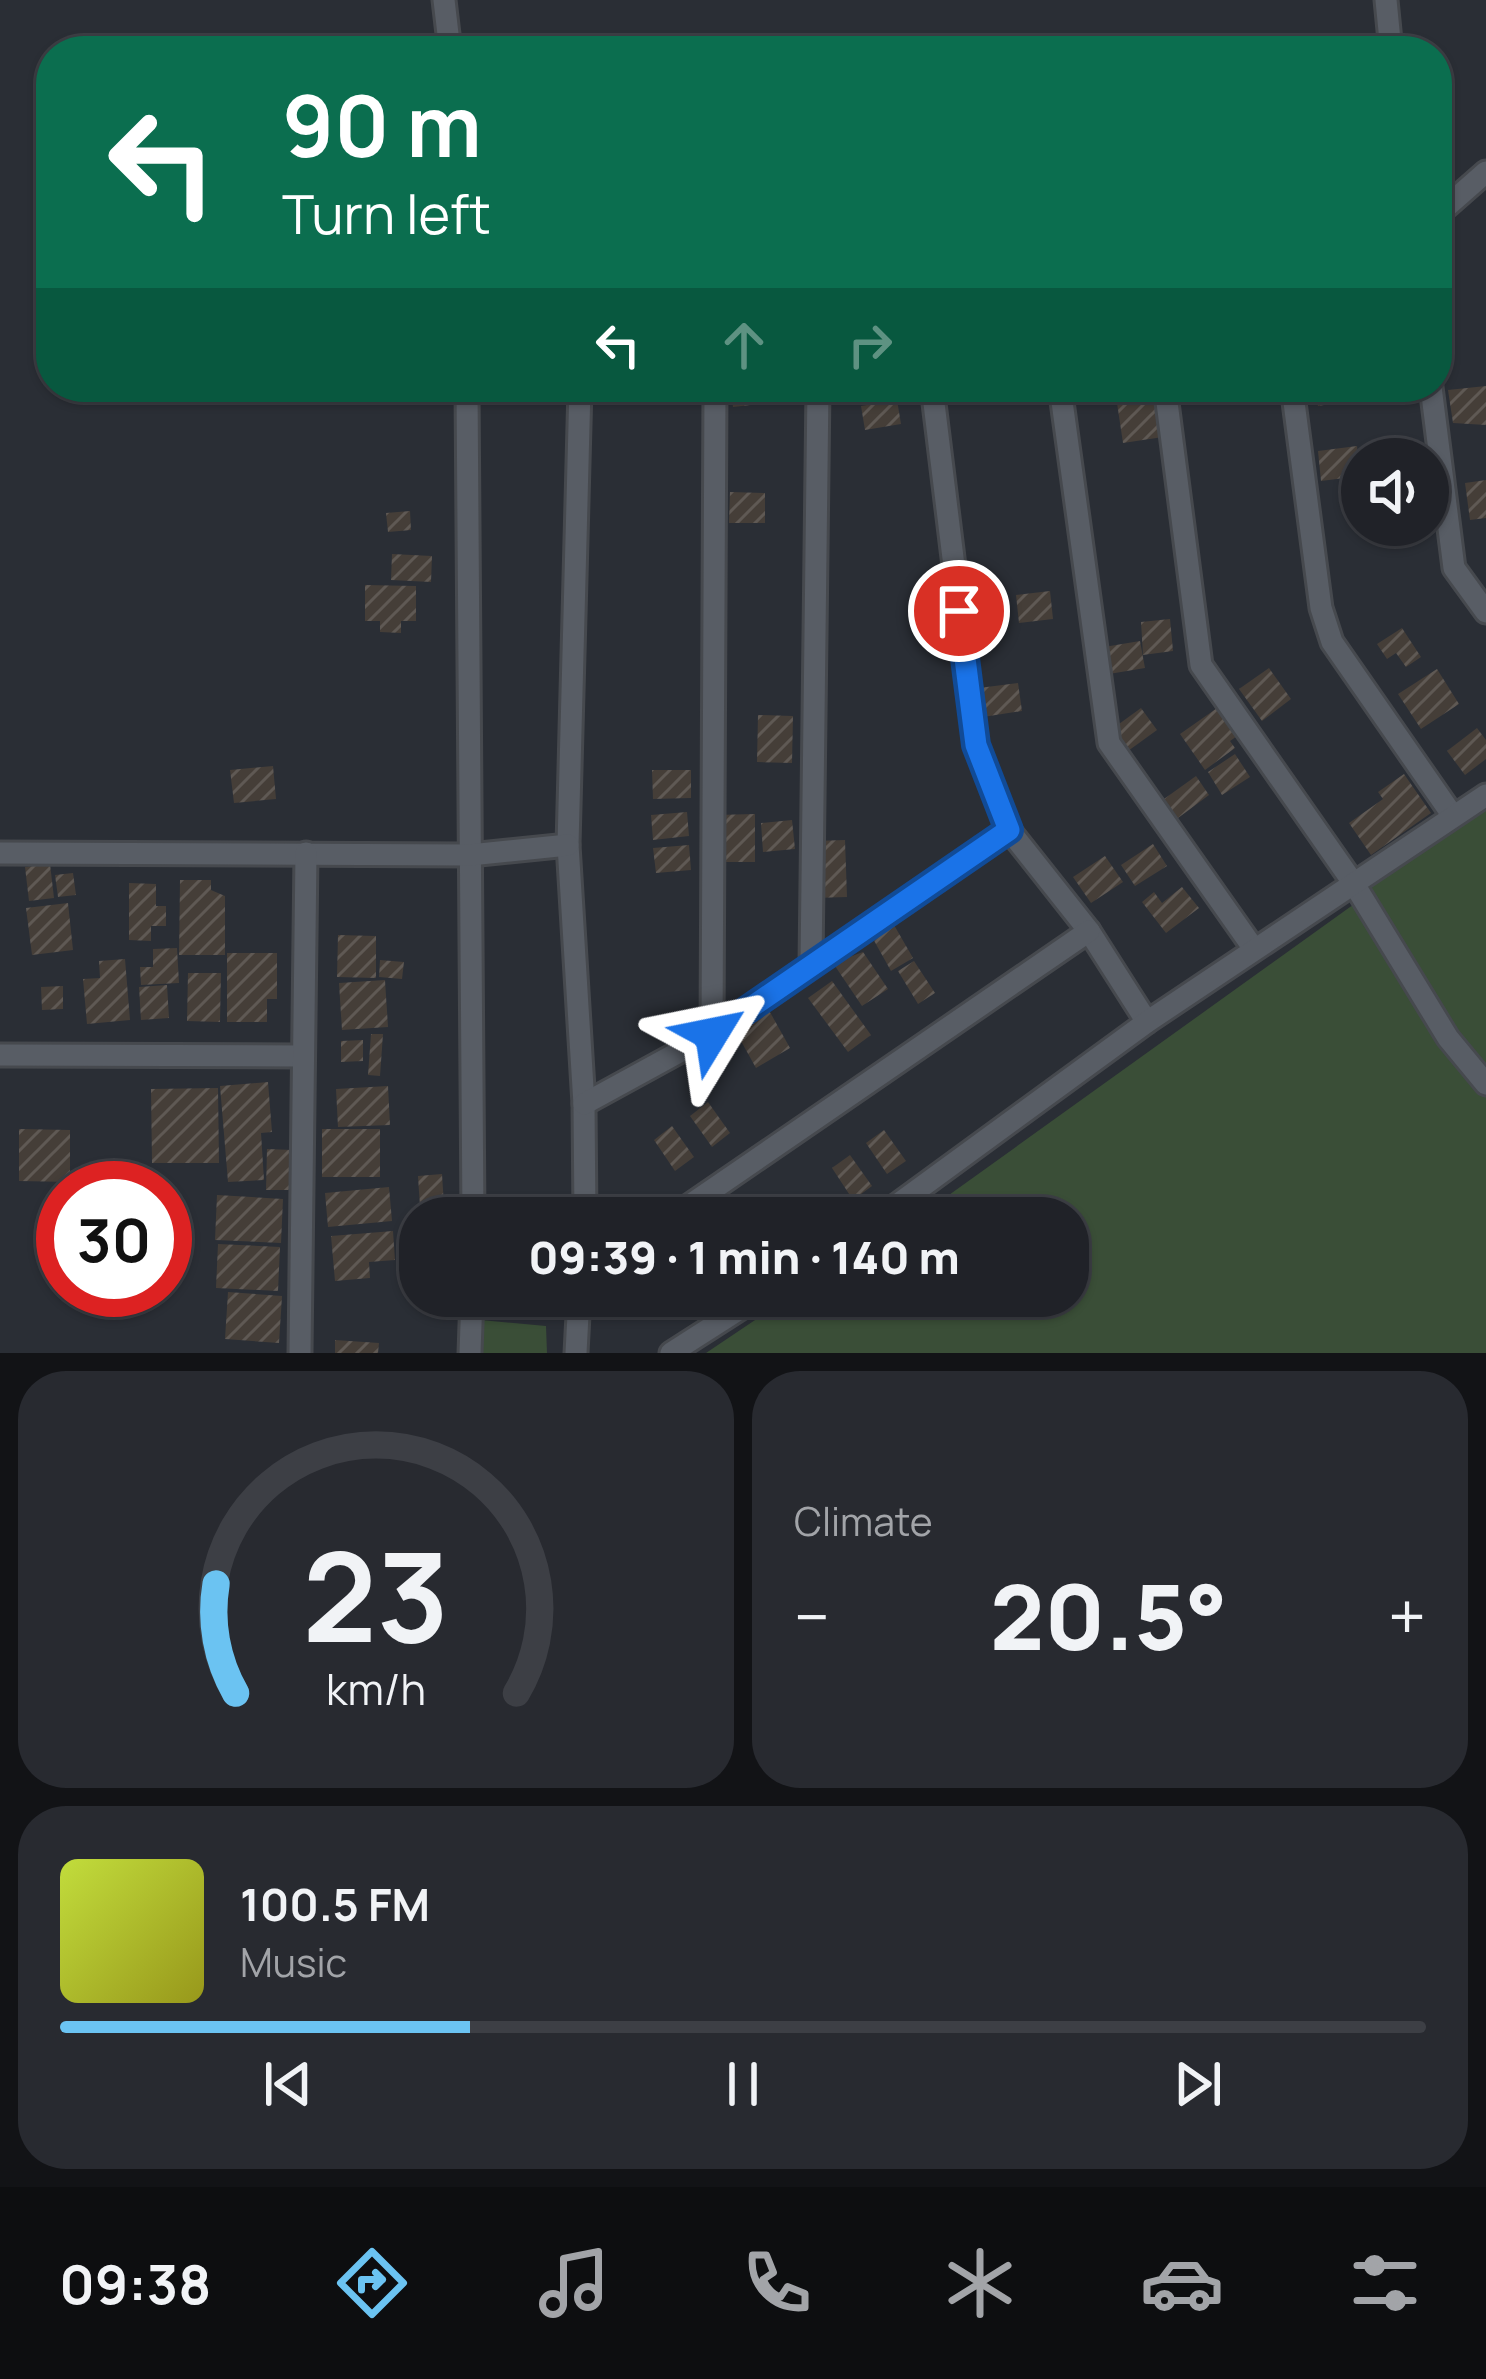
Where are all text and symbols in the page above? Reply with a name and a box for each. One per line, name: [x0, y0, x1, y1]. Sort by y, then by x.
text: 90 m: [282, 67, 482, 182]
icon: left: [84, 84, 240, 240]
text: Turn left: [282, 176, 491, 250]
icon: left: [585, 312, 651, 378]
icon: ahead: [711, 312, 777, 378]
icon: right: [837, 312, 903, 378]
map controls: [1341, 438, 1449, 546]
button: sound: [1341, 438, 1449, 546]
pin: [908, 560, 1010, 662]
icon: arrive: [926, 578, 992, 644]
position arrow: [649, 971, 775, 1097]
speed limit sign: 30: [36, 1161, 192, 1317]
text: 09:39 · 1 min · 140 m: [528, 1226, 960, 1288]
text: Climate: [794, 1494, 933, 1548]
text: 23: [303, 1509, 449, 1679]
text: 20.5°: [990, 1554, 1227, 1677]
text: −: [794, 1571, 830, 1661]
text: +: [1388, 1571, 1426, 1661]
text: km/h: [326, 1658, 426, 1717]
text: 100.5 FM: [240, 1873, 430, 1935]
text: Music: [240, 1935, 347, 1989]
icon: previous: [255, 2051, 321, 2117]
icon: pause: [710, 2051, 776, 2117]
icon: next: [1165, 2051, 1231, 2117]
icon: directions: [330, 2241, 414, 2325]
icon: music: [532, 2241, 616, 2325]
icon: phone: [735, 2241, 819, 2325]
icon: climate: [938, 2241, 1022, 2325]
icon: car: [1140, 2241, 1224, 2325]
icon: filters: [1343, 2241, 1427, 2325]
text: 09:38: [59, 2246, 211, 2320]

